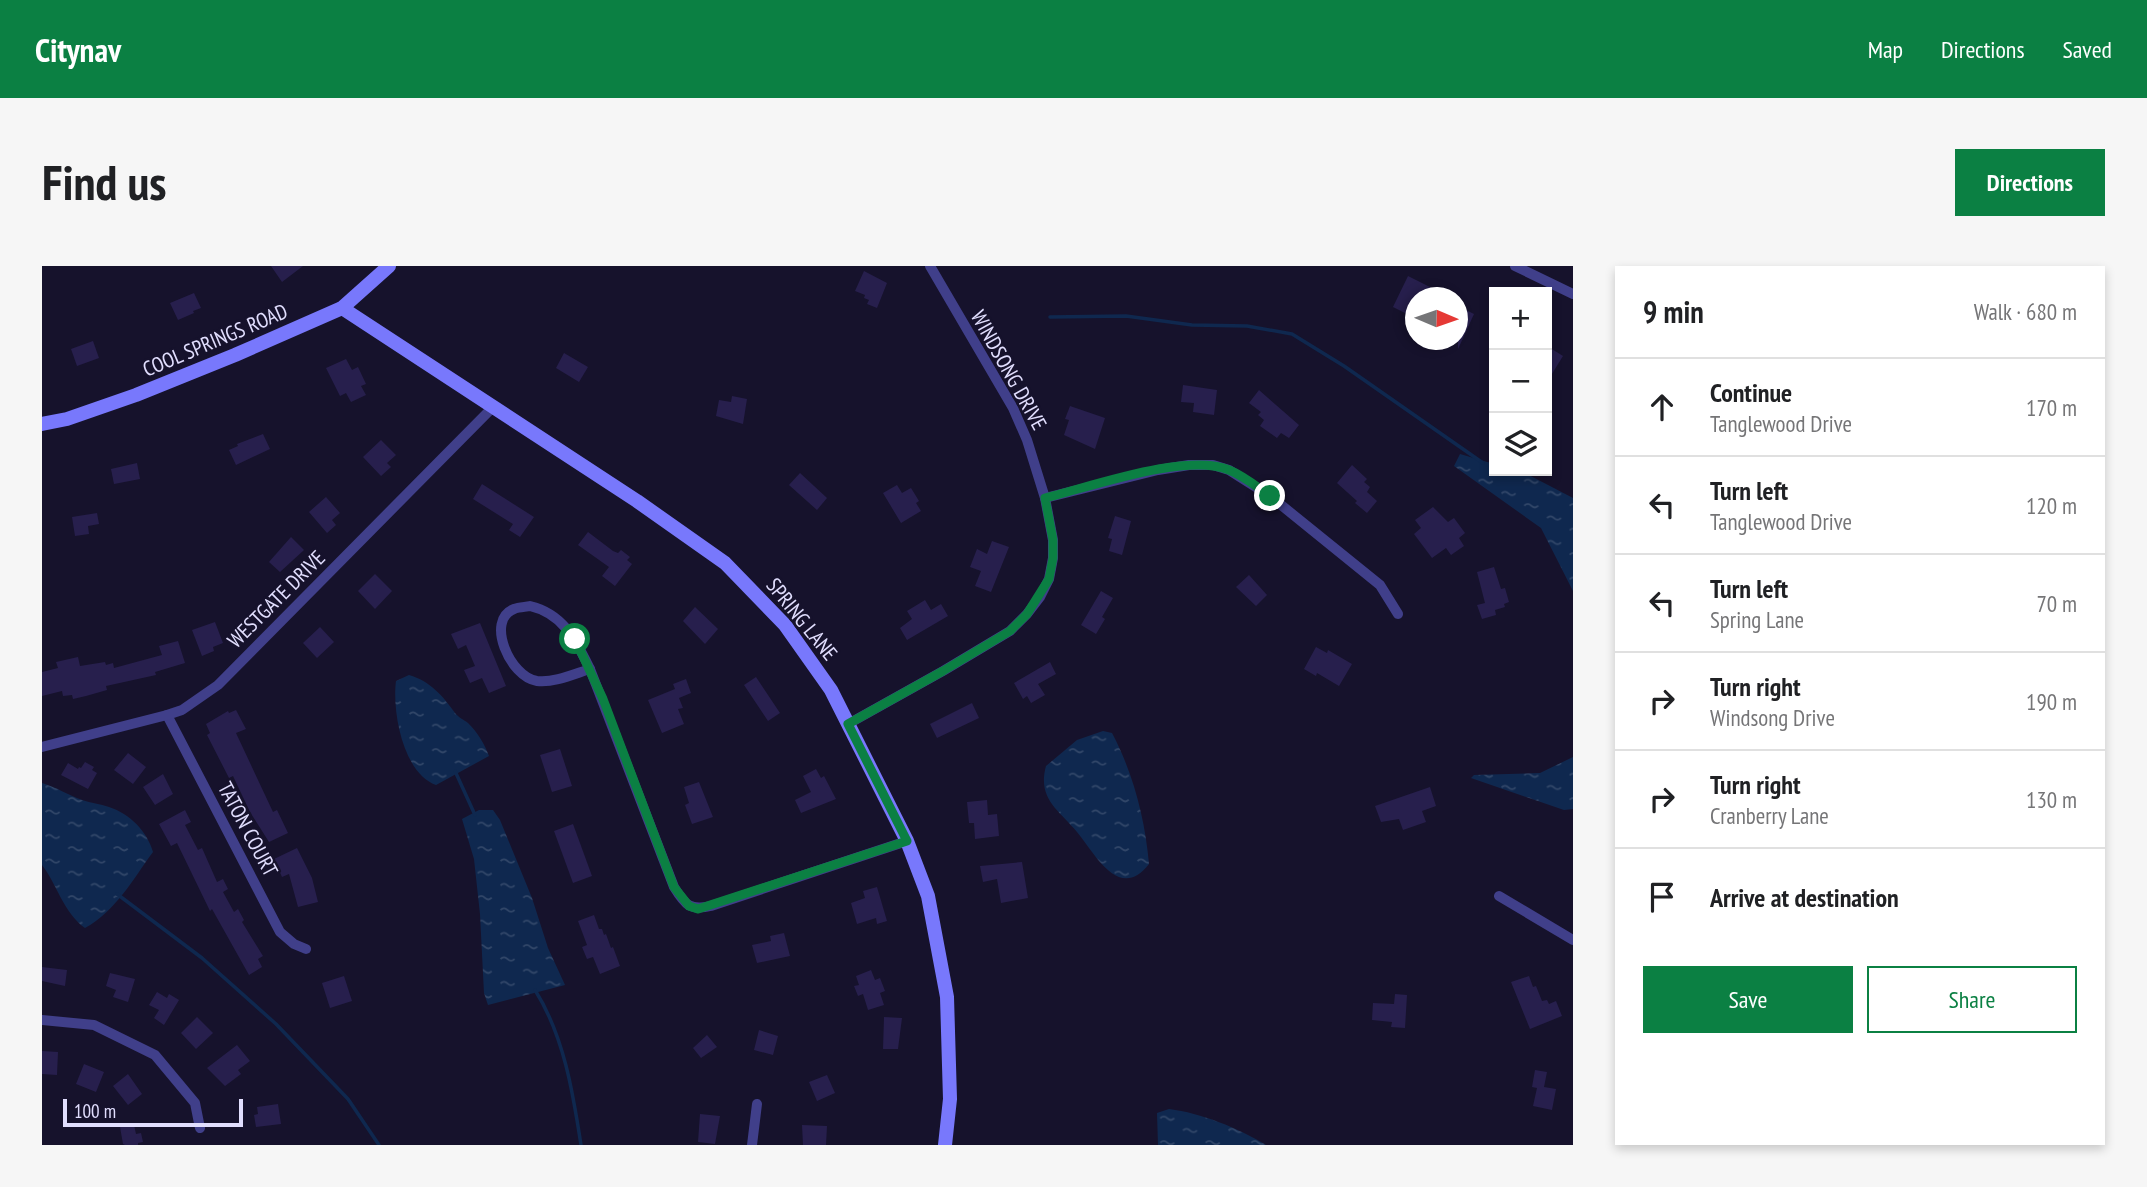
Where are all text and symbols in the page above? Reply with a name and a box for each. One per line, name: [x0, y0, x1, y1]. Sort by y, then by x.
text: Citynav: [35, 28, 121, 71]
text: Map: [1868, 34, 1903, 65]
text: Directions: [1941, 34, 2025, 65]
text: Saved: [2063, 34, 2112, 65]
button: Directions: [1955, 149, 2105, 216]
text: Find us: [42, 150, 166, 214]
north arrow: [1405, 287, 1468, 350]
map controls: [1489, 287, 1552, 476]
button: +: [1489, 287, 1552, 350]
text: 9 min: [1643, 292, 1704, 331]
street label: COOL SPRINGS ROAD: [139, 297, 291, 383]
text: Walk · 680 m: [1974, 297, 2077, 326]
street label: WINDSONG DRIVE: [965, 305, 1053, 435]
button: −: [1489, 350, 1552, 413]
text: Continue: [1710, 376, 1792, 409]
icon: ahead: [1643, 388, 1681, 426]
text: 170 m: [2026, 393, 2077, 422]
text: Tanglewood Drive: [1710, 409, 1852, 438]
button: layers: [1489, 413, 1552, 476]
text: Turn left: [1710, 474, 1788, 507]
route end: [1254, 480, 1285, 511]
icon: left: [1643, 486, 1681, 524]
text: 120 m: [2026, 491, 2077, 520]
text: Tanglewood Drive: [1710, 507, 1852, 536]
street label: WESTGATE DRIVE: [221, 544, 331, 654]
street label: SPRING LANE: [760, 572, 844, 666]
text: Turn left: [1710, 572, 1788, 605]
icon: left: [1643, 584, 1681, 622]
text: 70 m: [2036, 589, 2077, 618]
text: Spring Lane: [1710, 605, 1804, 634]
route start: [559, 623, 590, 654]
text: Turn right: [1710, 670, 1801, 703]
icon: right: [1643, 682, 1681, 720]
text: 190 m: [2026, 687, 2077, 716]
text: Windsong Drive: [1710, 703, 1835, 732]
text: Turn right: [1710, 768, 1801, 801]
street label: TATON COURT: [212, 777, 284, 881]
icon: right: [1643, 780, 1681, 818]
text: 130 m: [2026, 785, 2077, 814]
text: Cranberry Lane: [1710, 801, 1829, 830]
icon: arrive: [1643, 878, 1681, 916]
text: Arrive at destination: [1710, 881, 1899, 914]
button: Save: [1643, 966, 1853, 1033]
button: Share: [1867, 966, 2077, 1033]
scale bar: [63, 1096, 243, 1128]
text: 100 m: [74, 1099, 116, 1123]

